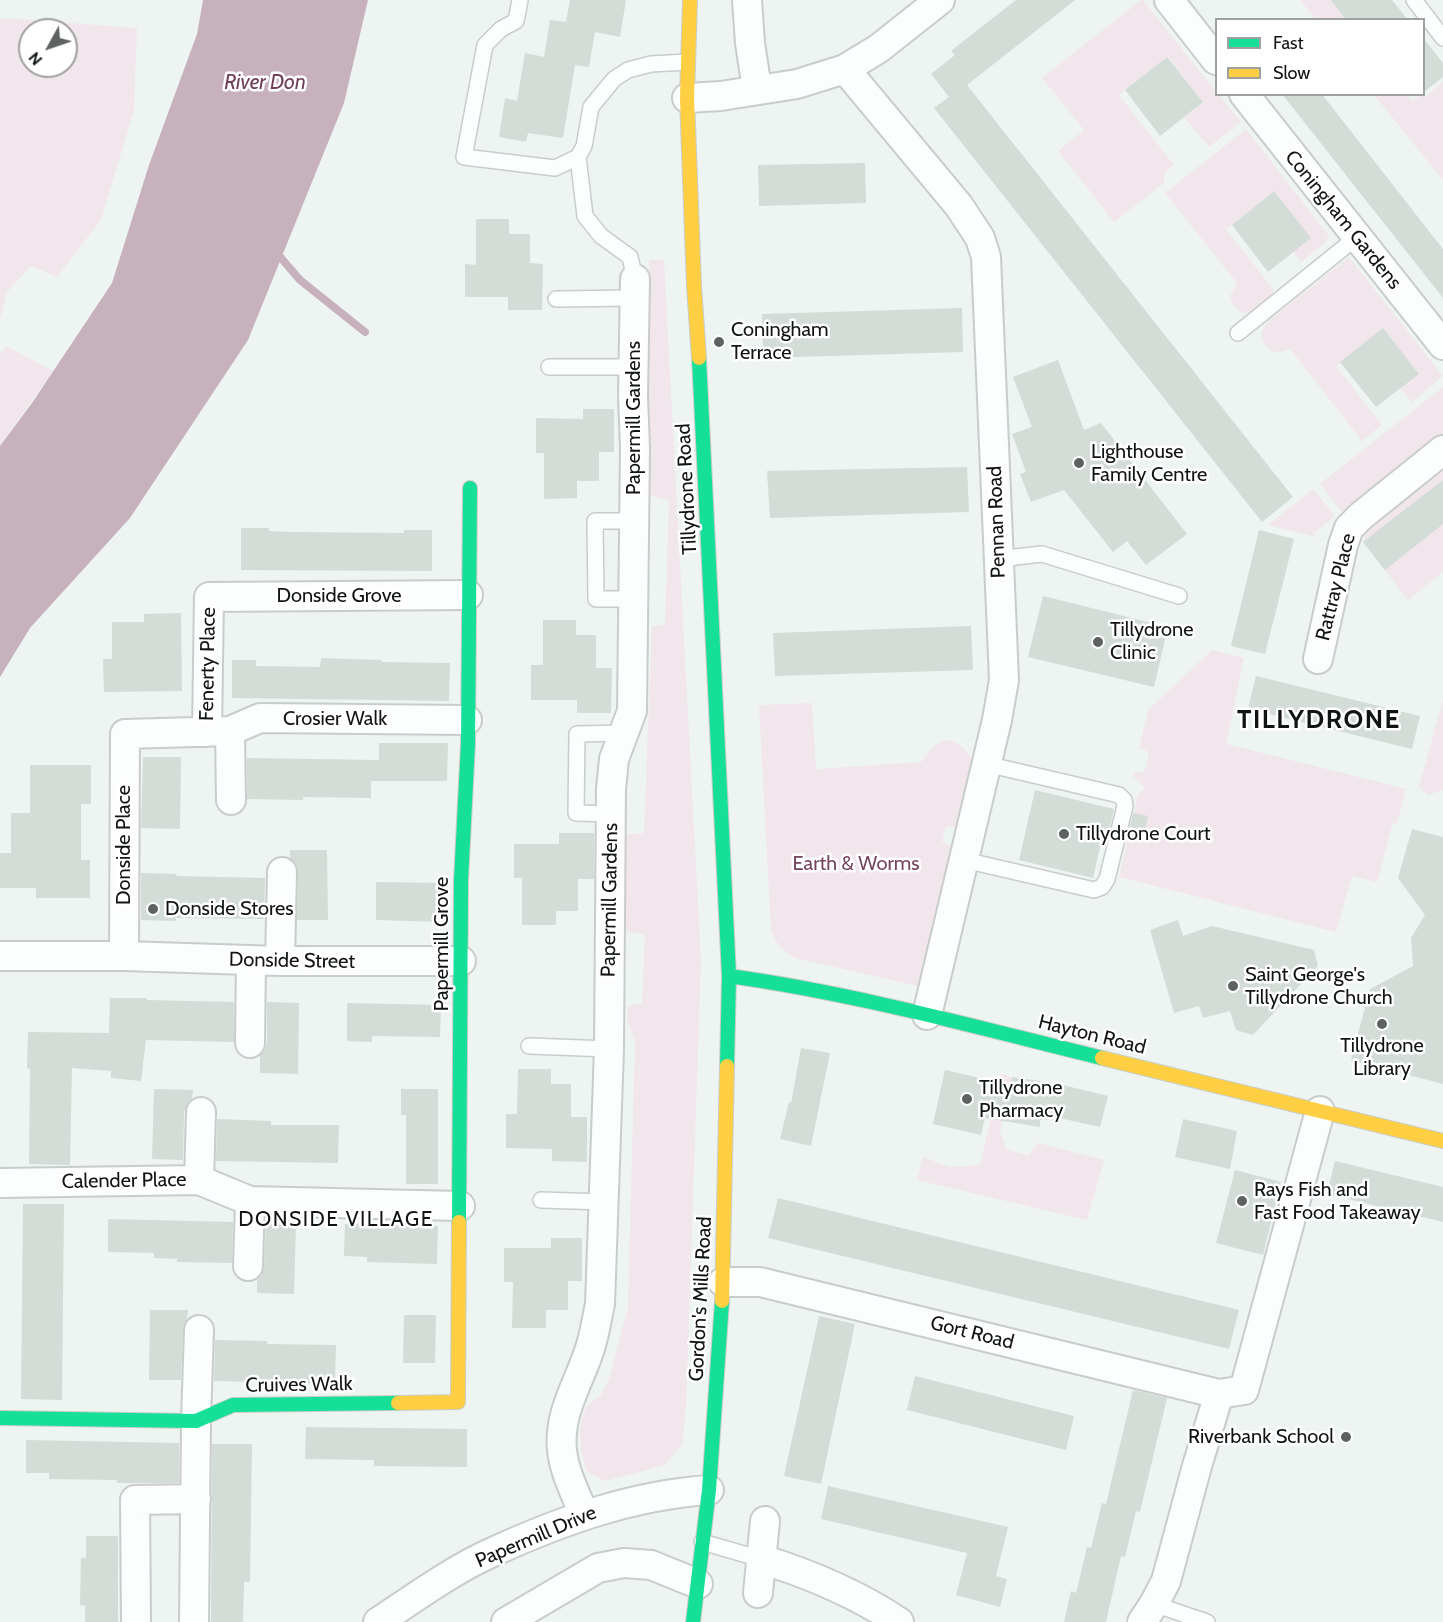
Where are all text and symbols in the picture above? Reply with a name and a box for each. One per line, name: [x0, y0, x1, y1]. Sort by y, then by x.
north arrow: [18, 18, 78, 78]
legend: [1215, 18, 1425, 96]
text: Fast: [1273, 32, 1304, 54]
text: N: [24, 48, 46, 69]
text: Slow: [1273, 62, 1310, 84]
water label: River Don: [224, 70, 306, 96]
street label: Coningham Gardens: [1280, 146, 1406, 294]
place label: Coningham Terrace: [731, 318, 829, 365]
marker: Coningham Terrace: [712, 335, 726, 349]
street label: Papermill Gardens: [622, 341, 646, 495]
street label: Tillydrone Road: [672, 423, 702, 555]
place label: Lighthouse Family Centre: [1091, 440, 1207, 487]
marker: Lighthouse Family Centre: [1072, 456, 1086, 470]
street label: Pennan Road: [983, 465, 1011, 579]
street label: Rattray Place: [1311, 531, 1361, 643]
street label: Donside Grove: [276, 584, 402, 608]
street label: Fenerty Place: [195, 607, 221, 721]
place label: Tillydrone Clinic: [1110, 618, 1193, 665]
marker: Tillydrone Clinic: [1091, 635, 1105, 649]
district label: TILLYDRONE: [1237, 704, 1401, 736]
street label: Crosier Walk: [283, 707, 387, 731]
street label: Donside Place: [112, 785, 136, 905]
place label: Tillydrone Court: [1076, 822, 1211, 846]
street label: Papermill Gardens: [597, 823, 623, 977]
marker: Tillydrone Court: [1057, 827, 1071, 841]
park label: Earth & Worms: [792, 852, 920, 876]
street label: Papermill Grove: [430, 877, 454, 1011]
place label: Donside Stores: [165, 897, 294, 921]
marker: Donside Stores: [146, 902, 160, 916]
street label: Donside Street: [229, 948, 355, 974]
place label: Saint George's Tillydrone Church: [1245, 963, 1393, 1010]
marker: Saint George's Tillydrone Church: [1226, 979, 1240, 993]
street label: Hayton Road: [1036, 1010, 1148, 1060]
marker: Tillydrone Library: [1375, 1017, 1389, 1031]
place label: Tillydrone Library: [1340, 1034, 1424, 1081]
place label: Tillydrone Pharmacy: [979, 1076, 1063, 1123]
marker: Tillydrone Pharmacy: [960, 1092, 974, 1106]
street label: Calender Place: [61, 1168, 187, 1194]
place label: Rays Fish and Fast Food Takeaway: [1254, 1178, 1420, 1225]
marker: Rays Fish and Fast Food Takeaway: [1235, 1194, 1249, 1208]
district label: DONSIDE VILLAGE: [238, 1207, 434, 1233]
street label: Gordon's Mills Road: [685, 1216, 717, 1382]
street label: Gort Road: [928, 1311, 1016, 1355]
street label: Cruives Walk: [245, 1372, 353, 1398]
place label: Riverbank School: [1188, 1425, 1334, 1449]
marker: Riverbank School: [1339, 1430, 1353, 1444]
street label: Papermill Drive: [472, 1501, 600, 1573]

